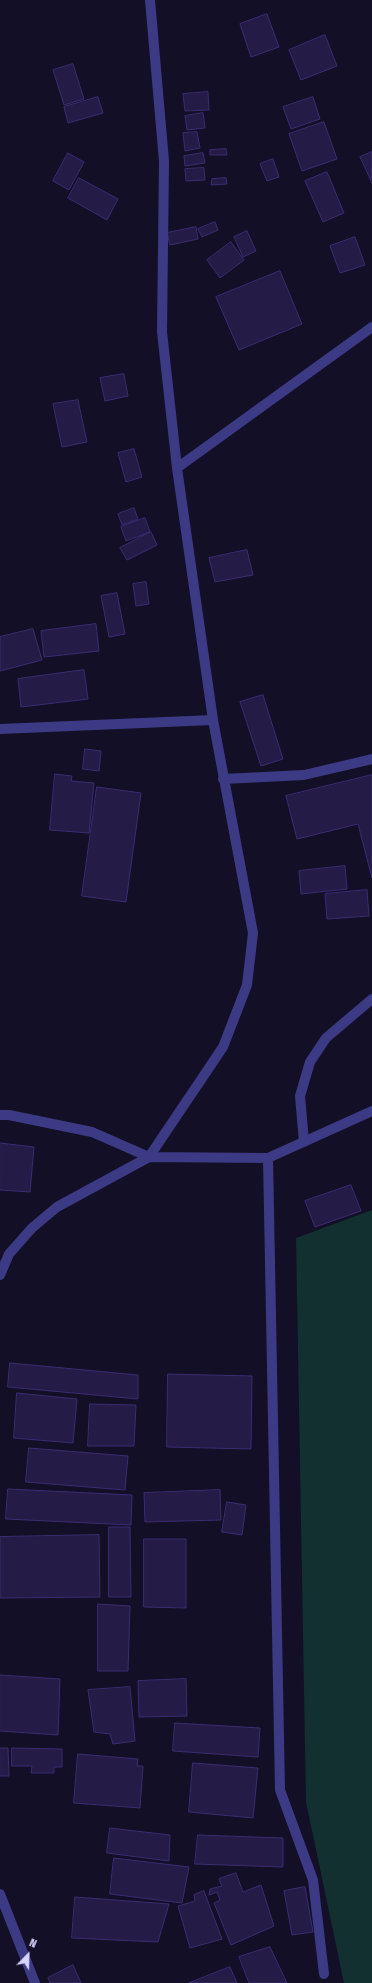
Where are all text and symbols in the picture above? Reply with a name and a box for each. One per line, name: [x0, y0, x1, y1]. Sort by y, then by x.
north arrow: [8, 1935, 48, 1975]
text: N: [27, 1936, 38, 1951]

